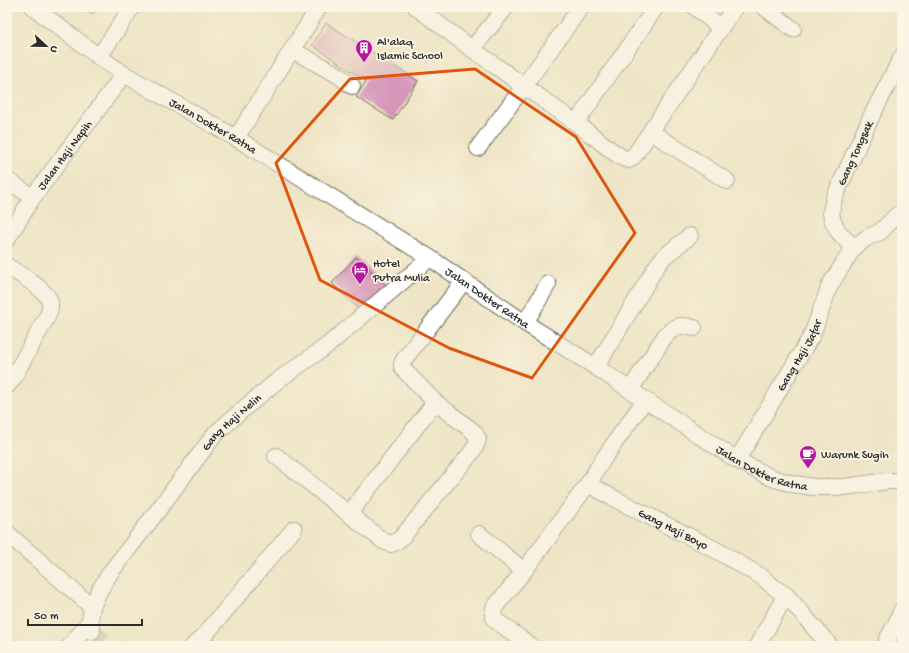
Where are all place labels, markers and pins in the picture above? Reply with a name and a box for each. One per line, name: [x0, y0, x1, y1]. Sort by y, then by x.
place label: Al'alaq Islamic School: [377, 36, 443, 64]
building icon: Al'alaq Islamic School: [354, 38, 374, 63]
place label: Hotel Putra Mulia: [372, 258, 430, 286]
hotel icon: Hotel Putra Mulia: [350, 260, 370, 285]
cafe icon: Warunk Sugih: [798, 444, 818, 469]
place label: Warunk Sugih: [821, 449, 889, 463]

